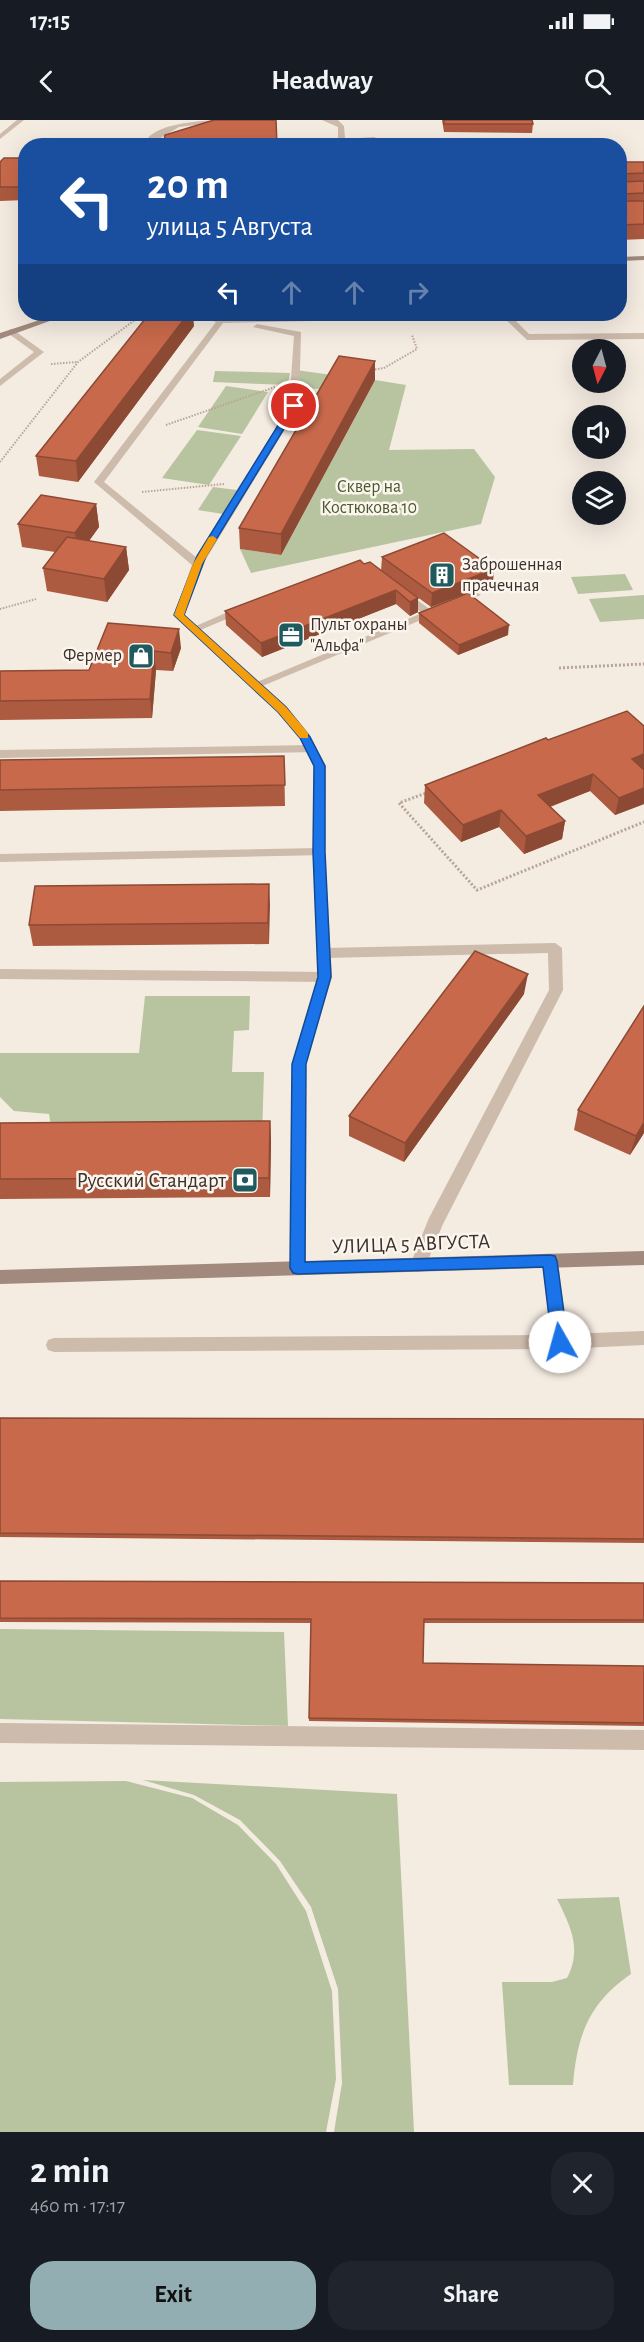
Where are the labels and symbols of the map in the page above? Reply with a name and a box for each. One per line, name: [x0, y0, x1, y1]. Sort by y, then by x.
north arrow: [572, 339, 626, 393]
pin: [268, 380, 319, 431]
park label: Сквер на Костюкова 10: [321, 478, 417, 517]
place label: Заброшенная прачечная: [462, 555, 562, 595]
building icon: Заброшенная прачечная: [427, 560, 457, 590]
place label: Пульт охраны "Альфа": [310, 616, 408, 655]
office icon: Пульт охраны "Альфа": [276, 620, 306, 650]
shop icon: Фермер: [126, 641, 156, 671]
place label: Фермер: [63, 647, 122, 665]
bank icon: Русский Стандарт: [230, 1165, 260, 1195]
place label: Русский Стандарт: [76, 1170, 226, 1191]
street label: УЛИЦА 5 АВГУСТА: [331, 1231, 491, 1257]
position arrow: [528, 1310, 592, 1374]

